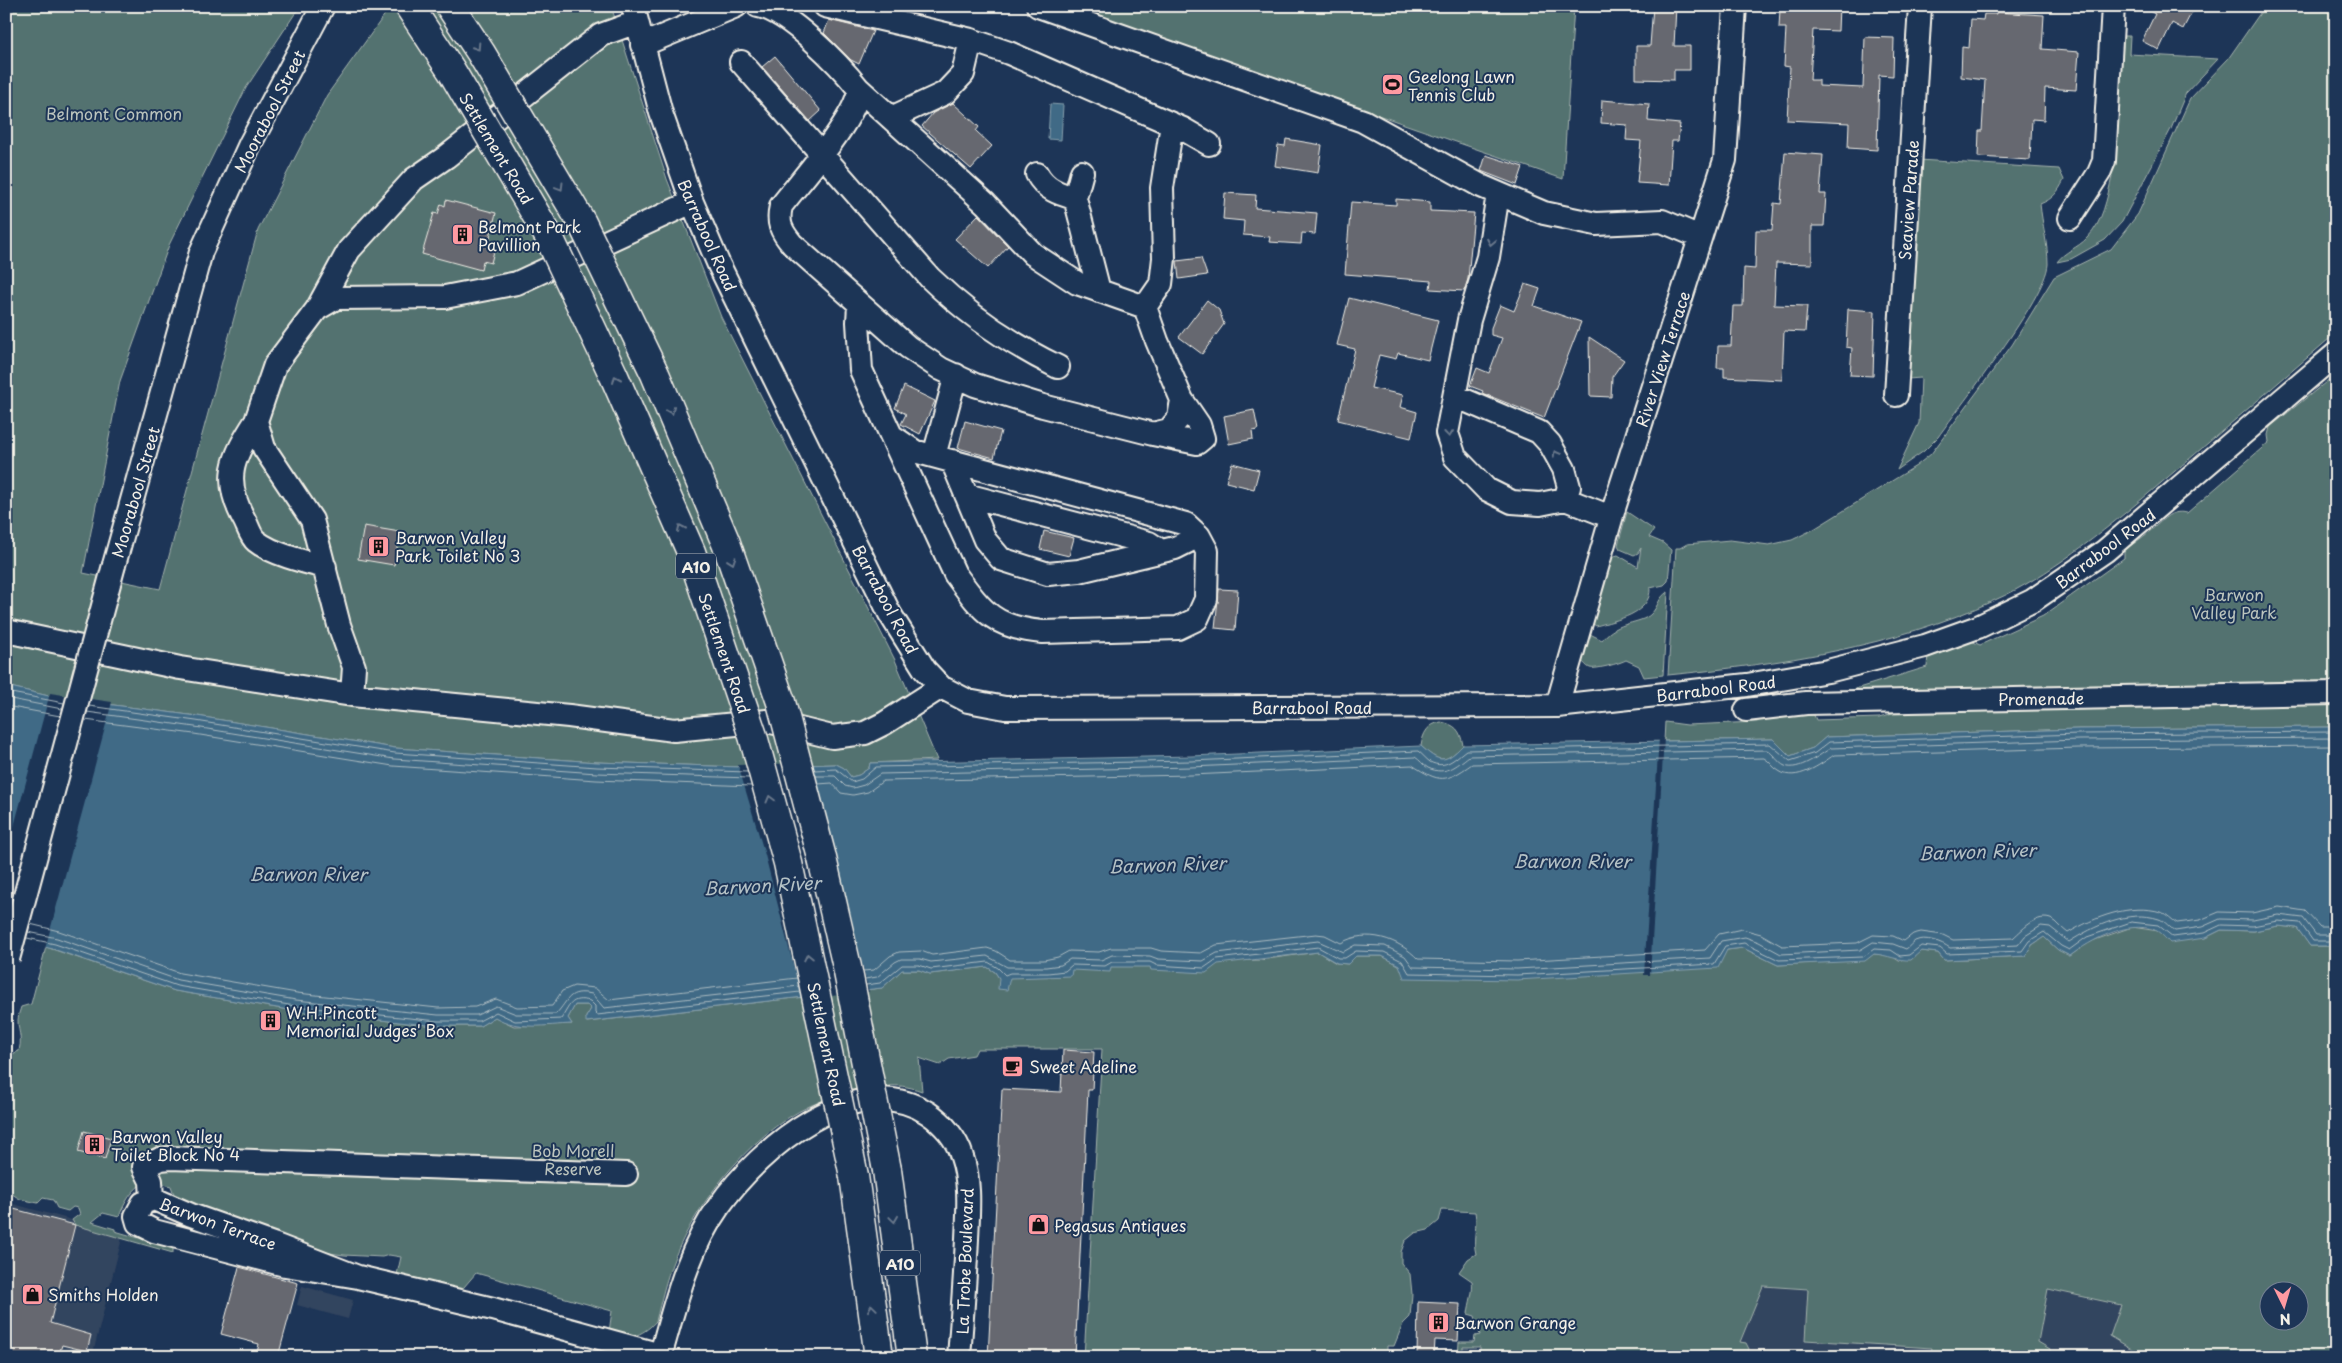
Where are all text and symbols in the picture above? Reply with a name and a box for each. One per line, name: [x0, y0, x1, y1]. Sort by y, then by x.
one-way arrow: [471, 41, 480, 51]
street label: Moorabool Street: [228, 45, 311, 177]
place label: Geelong Lawn Tennis Club: [1408, 64, 1515, 106]
sports icon: Geelong Lawn Tennis Club: [1380, 73, 1404, 97]
street label: Settlement Road: [454, 88, 540, 208]
park label: Belmont Common: [46, 101, 182, 125]
street label: Seaview Parade: [1892, 139, 1924, 261]
street label: Barrabool Road: [673, 175, 743, 295]
one-way arrow: [554, 181, 564, 190]
place label: Belmont Park Pavillion: [478, 214, 582, 256]
building icon: Belmont Park Pavillion: [450, 223, 474, 247]
one-way arrow: [1486, 238, 1497, 247]
street label: River View Terrace: [1629, 288, 1695, 430]
one-way arrow: [611, 375, 622, 384]
one-way arrow: [664, 406, 675, 415]
street label: Moorabool Street: [105, 423, 165, 560]
one-way arrow: [1443, 431, 1454, 439]
one-way arrow: [1552, 451, 1562, 460]
street label: Barrabool Road: [2050, 502, 2160, 594]
one-way arrow: [676, 524, 687, 533]
place label: Barwon Valley Park Toilet No 3: [395, 525, 520, 567]
building icon: Barwon Valley Park Toilet No 3: [367, 534, 391, 558]
street label: Barrabool Road: [847, 540, 925, 658]
road number: A10: [676, 554, 716, 578]
one-way arrow: [727, 556, 737, 565]
park label: Barwon Valley Park: [2191, 582, 2277, 624]
street label: Settlement Road: [693, 589, 757, 717]
street label: Barrabool Road: [1655, 669, 1777, 707]
street label: Promenade: [1998, 685, 2084, 711]
street label: Barrabool Road: [1252, 695, 1372, 719]
one-way arrow: [766, 795, 776, 803]
water label: Barwon River: [1918, 835, 2039, 867]
water label: Barwon River: [1513, 847, 1633, 874]
water label: Barwon River: [1108, 848, 1229, 880]
water label: Barwon River: [249, 860, 369, 887]
water label: Barwon River: [703, 868, 824, 902]
one-way arrow: [803, 952, 814, 961]
street label: Settlement Road: [802, 980, 852, 1108]
place label: W.H.Pincott Memorial Judges' Box: [286, 1000, 454, 1042]
building icon: W.H.Pincott Memorial Judges' Box: [258, 1009, 282, 1033]
cafe icon: Sweet Adeline: [1001, 1054, 1025, 1078]
place label: Sweet Adeline: [1029, 1054, 1137, 1078]
place label: Barwon Valley Toilet Block No 4: [111, 1124, 240, 1166]
building icon: Barwon Valley Toilet Block No 4: [83, 1133, 107, 1157]
park label: Bob Morell Reserve: [532, 1138, 614, 1180]
street label: La Trobe Boulevard: [949, 1187, 979, 1335]
street label: Barwon Terrace: [156, 1191, 280, 1255]
shop icon: Pegasus Antiques: [1026, 1213, 1050, 1237]
place label: Pegasus Antiques: [1054, 1213, 1186, 1237]
one-way arrow: [888, 1215, 899, 1223]
road number: A10: [880, 1250, 920, 1276]
north arrow: [2260, 1280, 2310, 1330]
shop icon: Smiths Holden: [20, 1282, 44, 1306]
place label: Smiths Holden: [48, 1282, 159, 1306]
one-way arrow: [868, 1304, 878, 1313]
text: N: [2279, 1309, 2292, 1330]
building icon: Barwon Grange: [1426, 1310, 1450, 1334]
place label: Barwon Grange: [1454, 1310, 1577, 1334]

